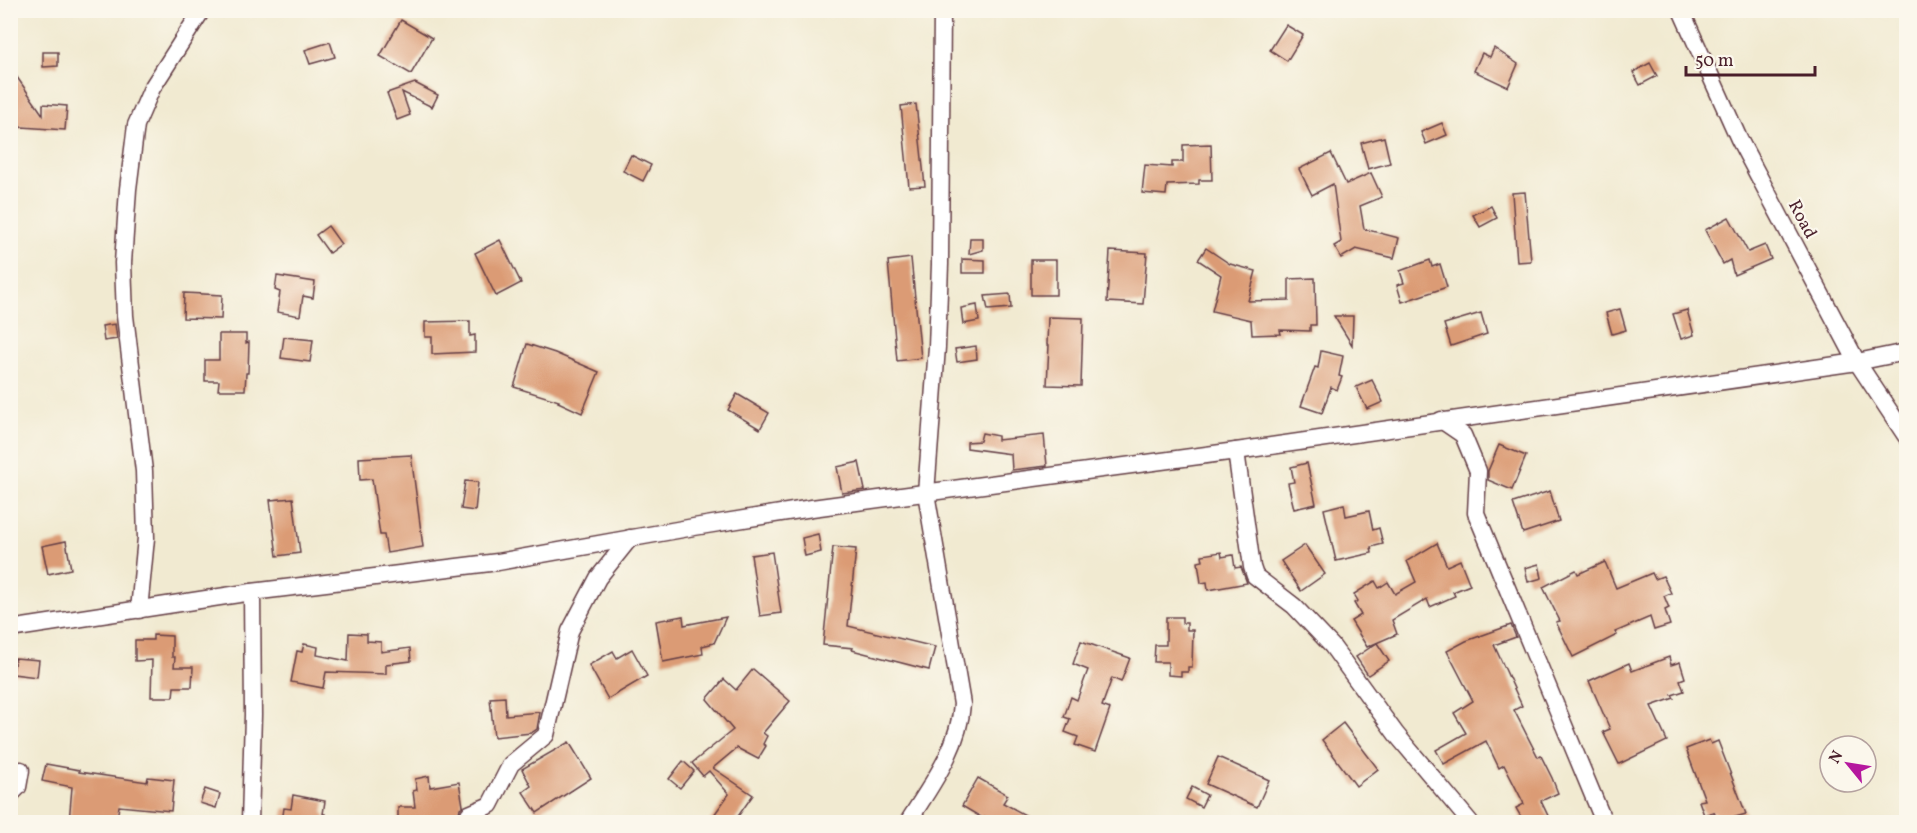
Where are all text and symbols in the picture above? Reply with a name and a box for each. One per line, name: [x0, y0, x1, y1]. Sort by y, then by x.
scale bar: [1686, 39, 1815, 77]
text: 50 m: [1695, 49, 1734, 74]
street label: Road: [1781, 196, 1822, 244]
north arrow: [1818, 734, 1878, 794]
text: N: [1824, 747, 1849, 768]

